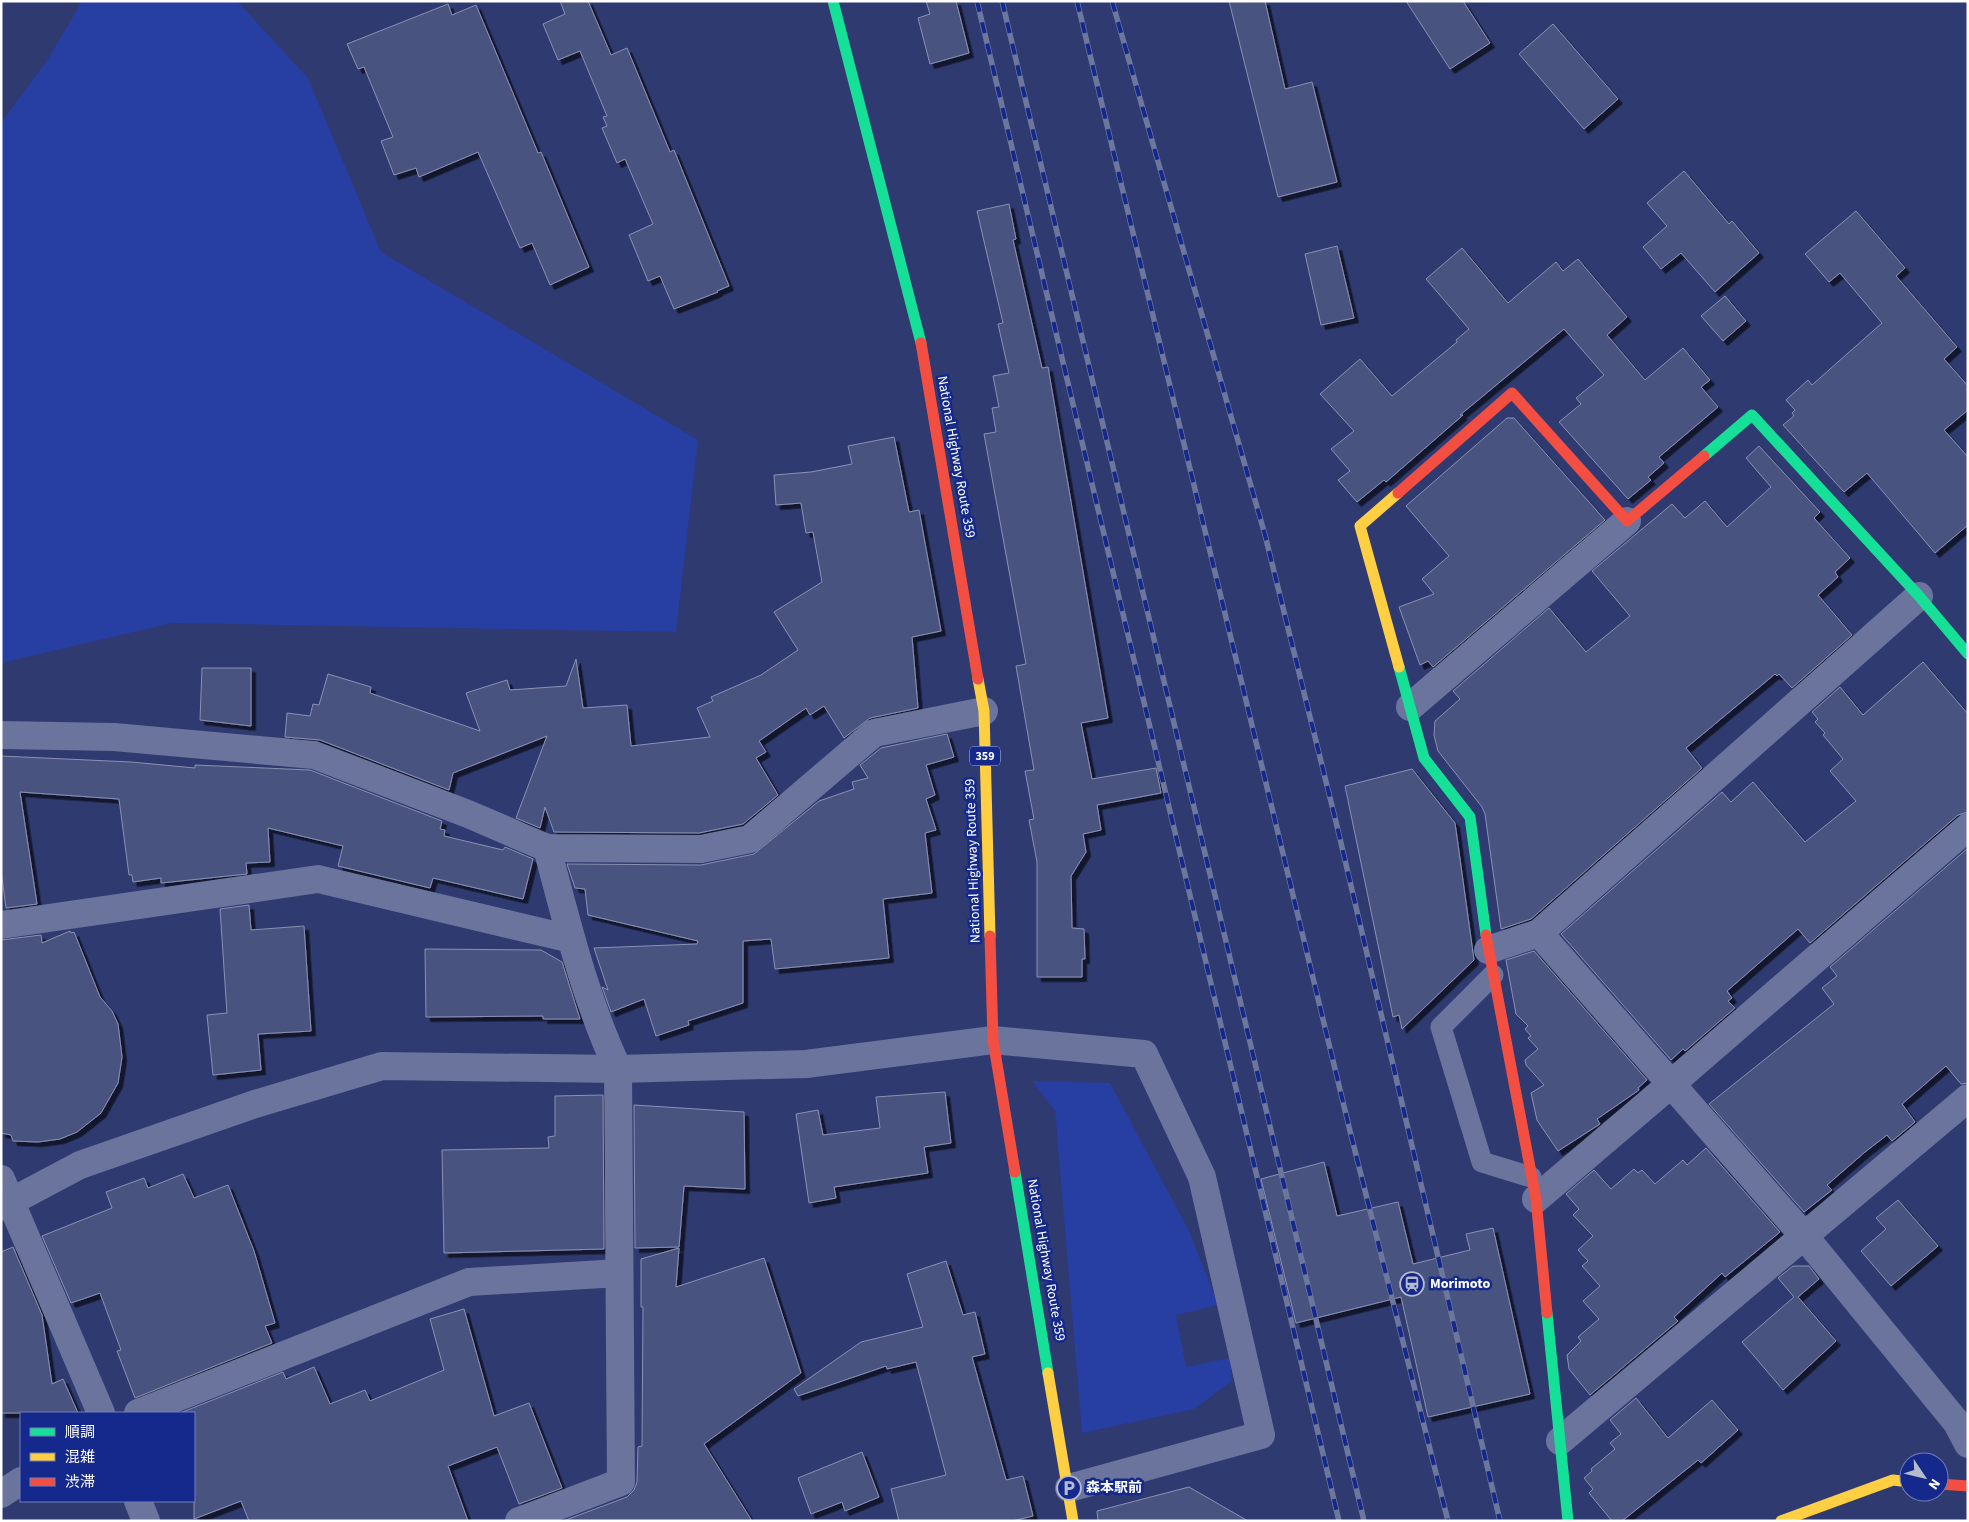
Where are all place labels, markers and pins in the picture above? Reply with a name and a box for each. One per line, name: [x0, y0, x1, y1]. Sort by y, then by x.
station icon: Morimoto: [1399, 1271, 1425, 1297]
place label: Morimoto: [1430, 1274, 1490, 1294]
parking icon: 森本駅前: [1056, 1475, 1082, 1501]
place label: 森本駅前: [1086, 1478, 1142, 1498]

